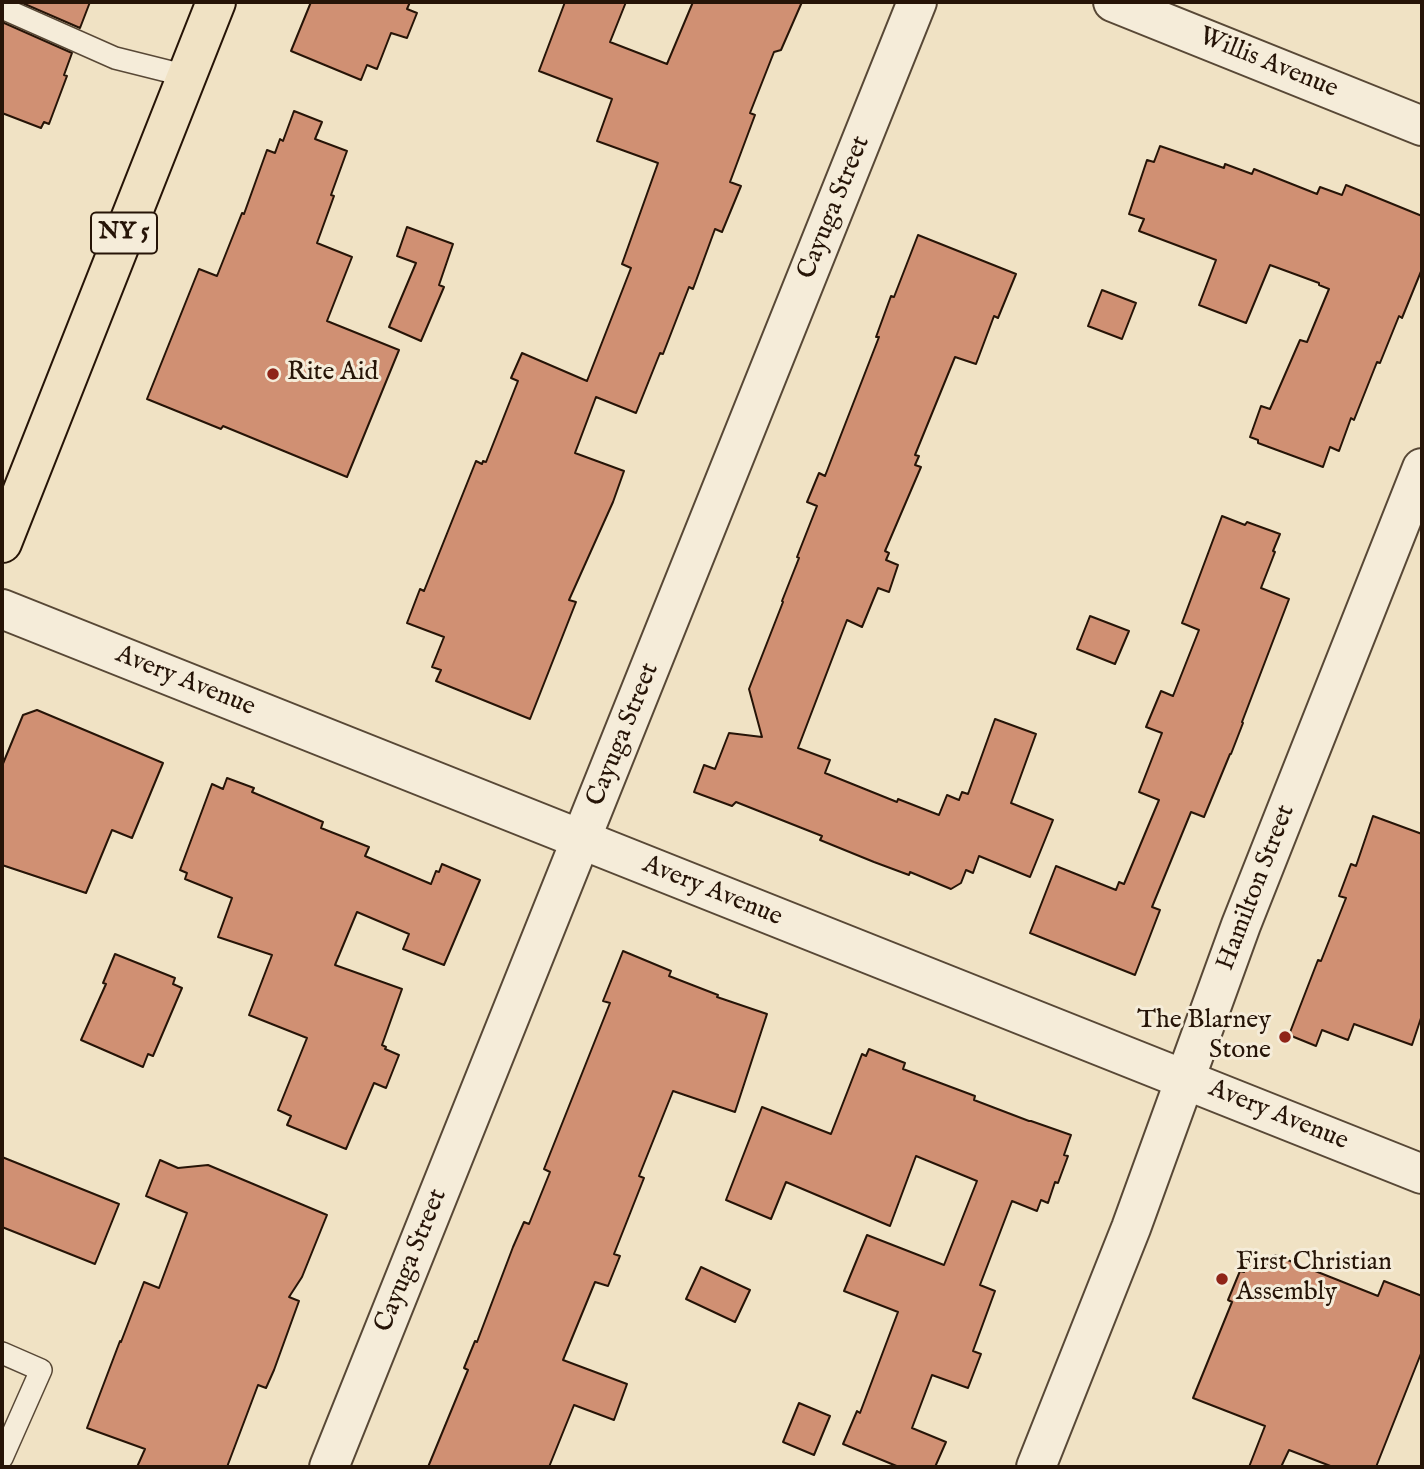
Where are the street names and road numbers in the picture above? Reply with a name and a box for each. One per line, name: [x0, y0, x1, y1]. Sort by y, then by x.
street label: Willis Avenue: [1194, 22, 1342, 106]
street label: Cayuga Street: [792, 132, 878, 284]
road number: NY 5: [91, 212, 157, 254]
street label: Avery Avenue: [111, 640, 259, 724]
street label: Cayuga Street: [581, 659, 667, 811]
street label: Hamilton Street: [1211, 801, 1303, 975]
street label: Avery Avenue: [638, 850, 786, 934]
street label: Avery Avenue: [1204, 1074, 1352, 1158]
street label: Cayuga Street: [369, 1185, 455, 1337]

